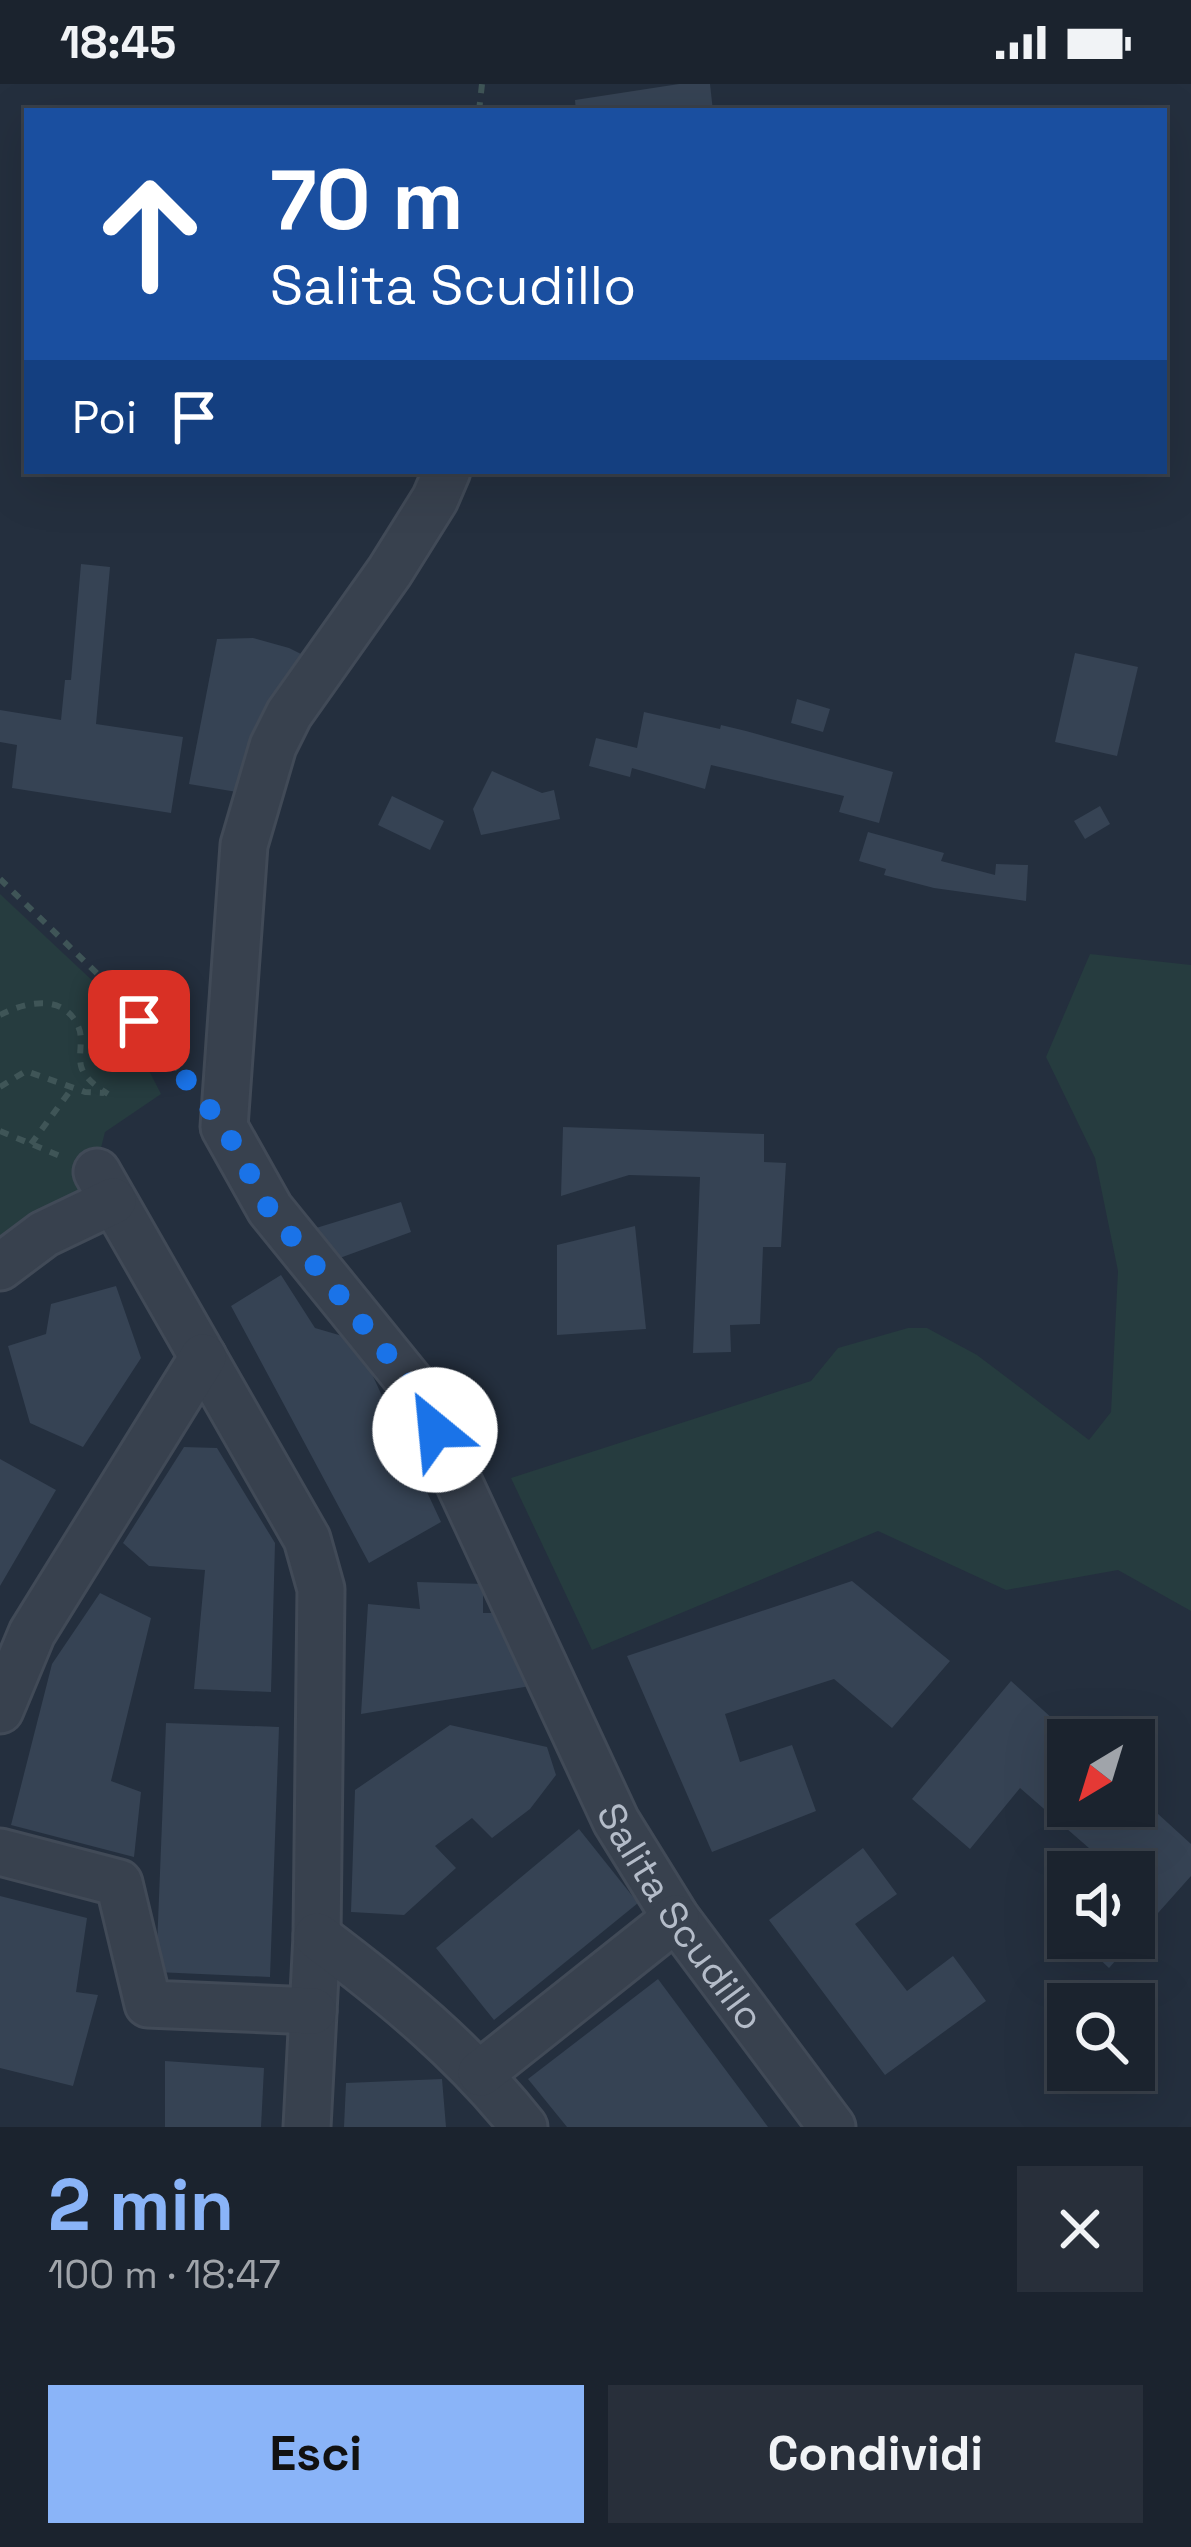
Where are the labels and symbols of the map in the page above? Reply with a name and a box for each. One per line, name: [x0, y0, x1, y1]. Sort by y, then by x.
pin: [88, 970, 190, 1072]
position arrow: [372, 1367, 498, 1493]
north arrow: [1047, 1719, 1155, 1827]
street label: Salita Scudillo: [586, 1795, 775, 2040]

